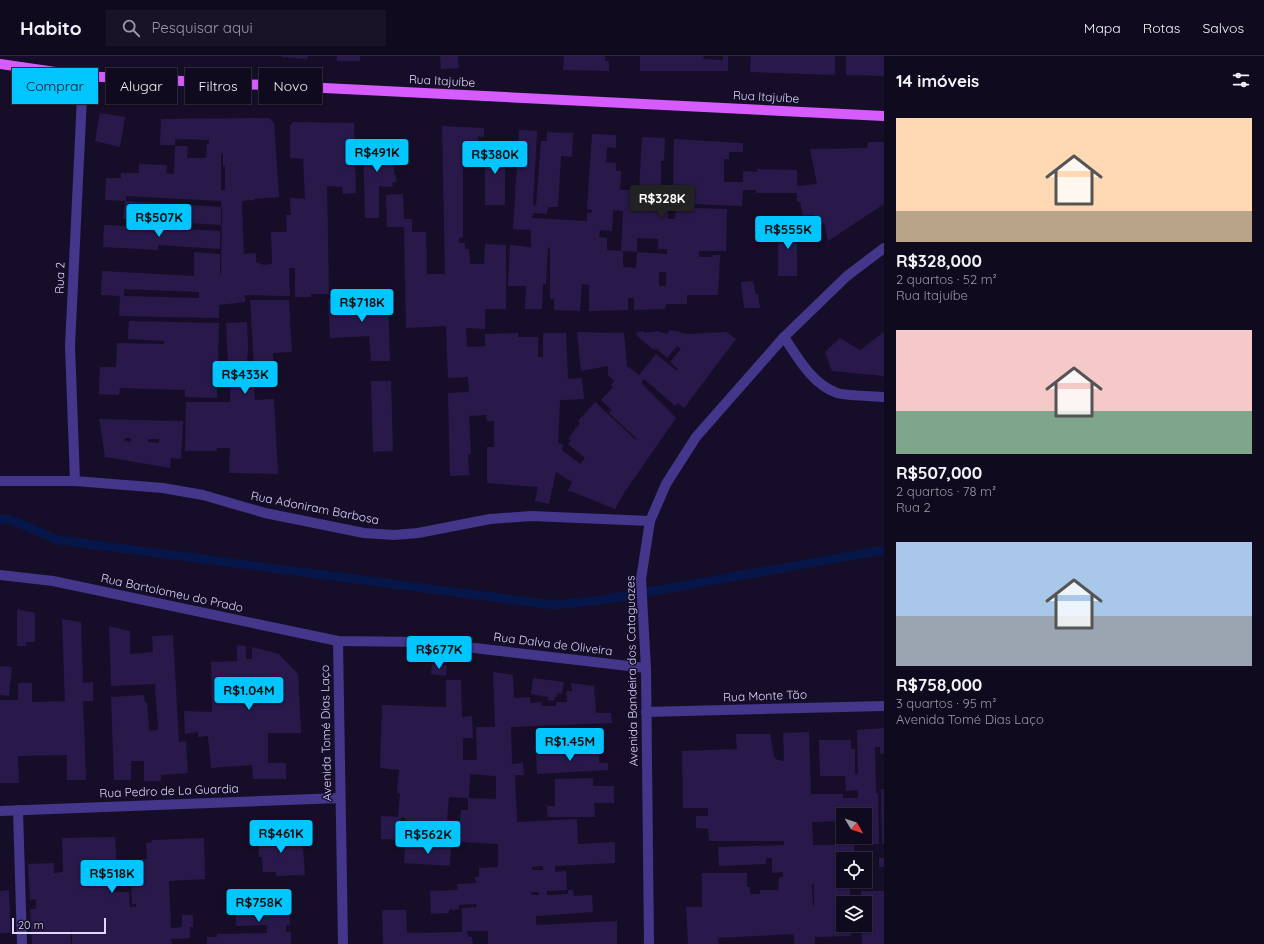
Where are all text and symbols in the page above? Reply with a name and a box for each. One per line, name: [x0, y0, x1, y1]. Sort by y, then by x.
search box: [106, 10, 386, 46]
text: Habito: [20, 16, 82, 40]
icon: search: [120, 17, 142, 39]
text: Pesquisar aqui: [152, 18, 253, 37]
text: Mapa: [1084, 19, 1121, 37]
text: Rotas: [1143, 19, 1180, 37]
text: Salvos: [1202, 19, 1244, 37]
chip: Comprar: [12, 68, 98, 104]
chip: Alugar: [106, 68, 177, 104]
chip: Filtros: [185, 68, 251, 104]
chip: Novo: [259, 68, 322, 104]
icon: filters: [1230, 69, 1252, 91]
text: 14 imóveis: [896, 70, 979, 91]
street label: Rua Itajuíbe: [409, 71, 476, 90]
street label: Rua Itajuíbe: [733, 87, 800, 106]
pin: R$491K: [344, 139, 410, 173]
pin: R$380K: [462, 141, 528, 175]
text: R$491K: [354, 144, 400, 160]
icon: home: [1038, 144, 1110, 216]
text: R$380K: [471, 146, 519, 162]
pin: R$328K: [629, 185, 695, 219]
text: R$328K: [639, 190, 685, 206]
pin: R$507K: [126, 204, 192, 238]
text: R$507K: [135, 209, 183, 225]
pin: R$555K: [755, 216, 821, 250]
text: R$555K: [764, 221, 812, 237]
text: R$328,000: [896, 250, 982, 271]
street label: Rua 2: [51, 261, 68, 294]
text: 2 quartos · 52 m²: [896, 271, 997, 287]
text: Rua Itajuíbe: [896, 287, 968, 303]
pin: R$718K: [329, 289, 395, 323]
text: R$718K: [339, 294, 385, 310]
icon: home: [1038, 356, 1110, 428]
pin: R$433K: [212, 361, 278, 395]
text: R$433K: [222, 366, 268, 382]
text: R$507,000: [896, 462, 982, 483]
text: 2 quartos · 78 m²: [896, 483, 996, 499]
street label: Rua Adoniram Barbosa: [250, 488, 380, 527]
text: Rua 2: [896, 499, 931, 515]
icon: home: [1038, 568, 1110, 640]
street label: Rua Bartolomeu do Prado: [100, 570, 245, 615]
street label: Avenida Bandeira dos Cataguazes: [622, 575, 641, 767]
street label: Rua Dalva de Oliveira: [493, 629, 613, 658]
pin: R$677K: [406, 636, 472, 670]
text: R$677K: [416, 641, 462, 657]
street label: Avenida Tomé Dias Laço: [317, 665, 334, 801]
text: R$758,000: [896, 674, 982, 695]
pin: R$1.04M: [212, 677, 286, 711]
text: R$1.04M: [223, 682, 275, 698]
street label: Rua Monte Tão: [723, 687, 807, 704]
text: 3 quartos · 95 m²: [896, 695, 996, 711]
text: Avenida Tomé Dias Laço: [896, 711, 1044, 727]
pin: R$1.45M: [533, 728, 607, 762]
text: R$1.45M: [545, 733, 595, 749]
street label: Rua Pedro de La Guardia: [99, 781, 239, 800]
north arrow: [836, 808, 872, 844]
map controls: [836, 808, 872, 932]
pin: R$461K: [248, 820, 314, 854]
pin: R$562K: [395, 821, 461, 855]
text: R$461K: [259, 825, 303, 841]
text: R$562K: [404, 826, 452, 842]
button: locate: [836, 852, 872, 888]
pin: R$518K: [79, 860, 145, 894]
text: R$518K: [90, 865, 134, 881]
pin: R$758K: [226, 889, 292, 923]
text: R$758K: [236, 894, 282, 910]
button: layers: [836, 896, 872, 932]
scale bar: [12, 916, 106, 935]
text: 20 m: [18, 918, 44, 932]

